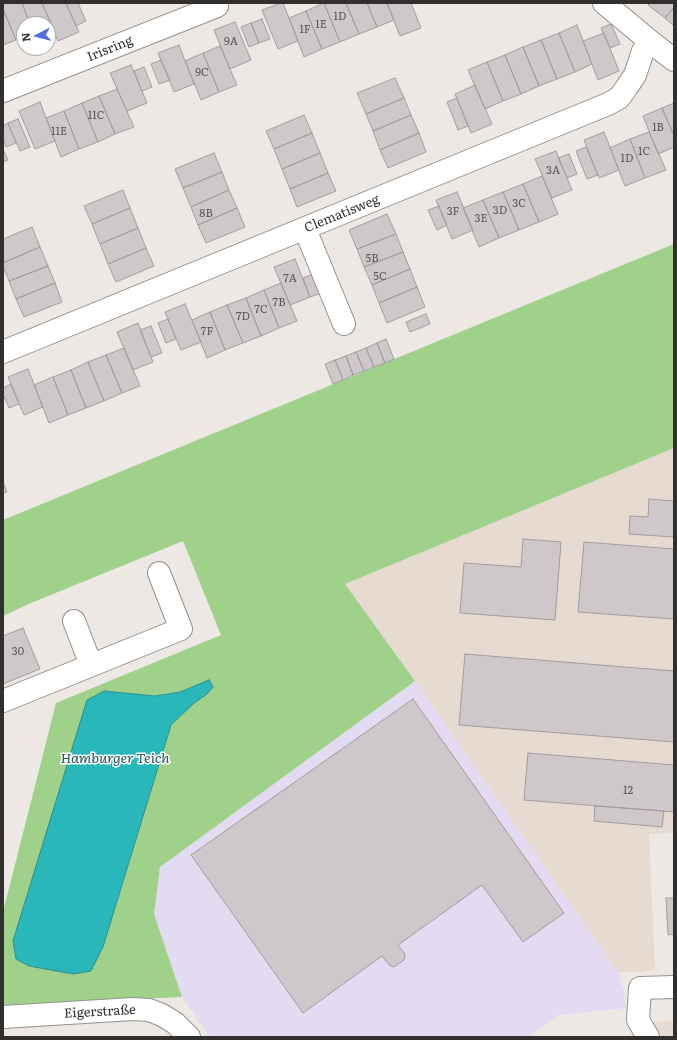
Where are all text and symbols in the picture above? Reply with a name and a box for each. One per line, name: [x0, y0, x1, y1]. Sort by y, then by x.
house number: 1D: [334, 10, 346, 24]
north arrow: [16, 16, 56, 56]
house number: 1E: [315, 18, 327, 32]
house number: 1F: [299, 23, 311, 37]
text: N: [17, 32, 34, 43]
street label: Irisring: [85, 33, 135, 65]
house number: 9A: [224, 35, 238, 49]
house number: 9C: [195, 66, 209, 80]
house number: 11C: [88, 109, 104, 123]
house number: 1B: [652, 121, 664, 135]
house number: 11E: [51, 125, 67, 139]
house number: 1C: [638, 145, 650, 159]
house number: 1D: [621, 152, 633, 166]
house number: 3A: [546, 164, 560, 178]
street label: Clematisweg: [302, 192, 382, 236]
house number: 3C: [512, 197, 526, 211]
house number: 3D: [493, 204, 507, 218]
house number: 3F: [447, 205, 459, 219]
house number: 8B: [199, 207, 213, 221]
house number: 3E: [475, 212, 487, 226]
house number: 5B: [366, 252, 378, 266]
house number: 5C: [373, 270, 387, 284]
house number: 7A: [283, 272, 297, 286]
house number: 7B: [273, 296, 285, 310]
house number: 7C: [254, 303, 268, 317]
house number: 7D: [236, 310, 250, 324]
house number: 7F: [201, 325, 213, 339]
house number: 30: [12, 645, 24, 659]
water label: Hamburger Teich: [61, 751, 169, 767]
house number: 12: [623, 784, 633, 798]
street label: Eigerstraße: [64, 1002, 136, 1022]

